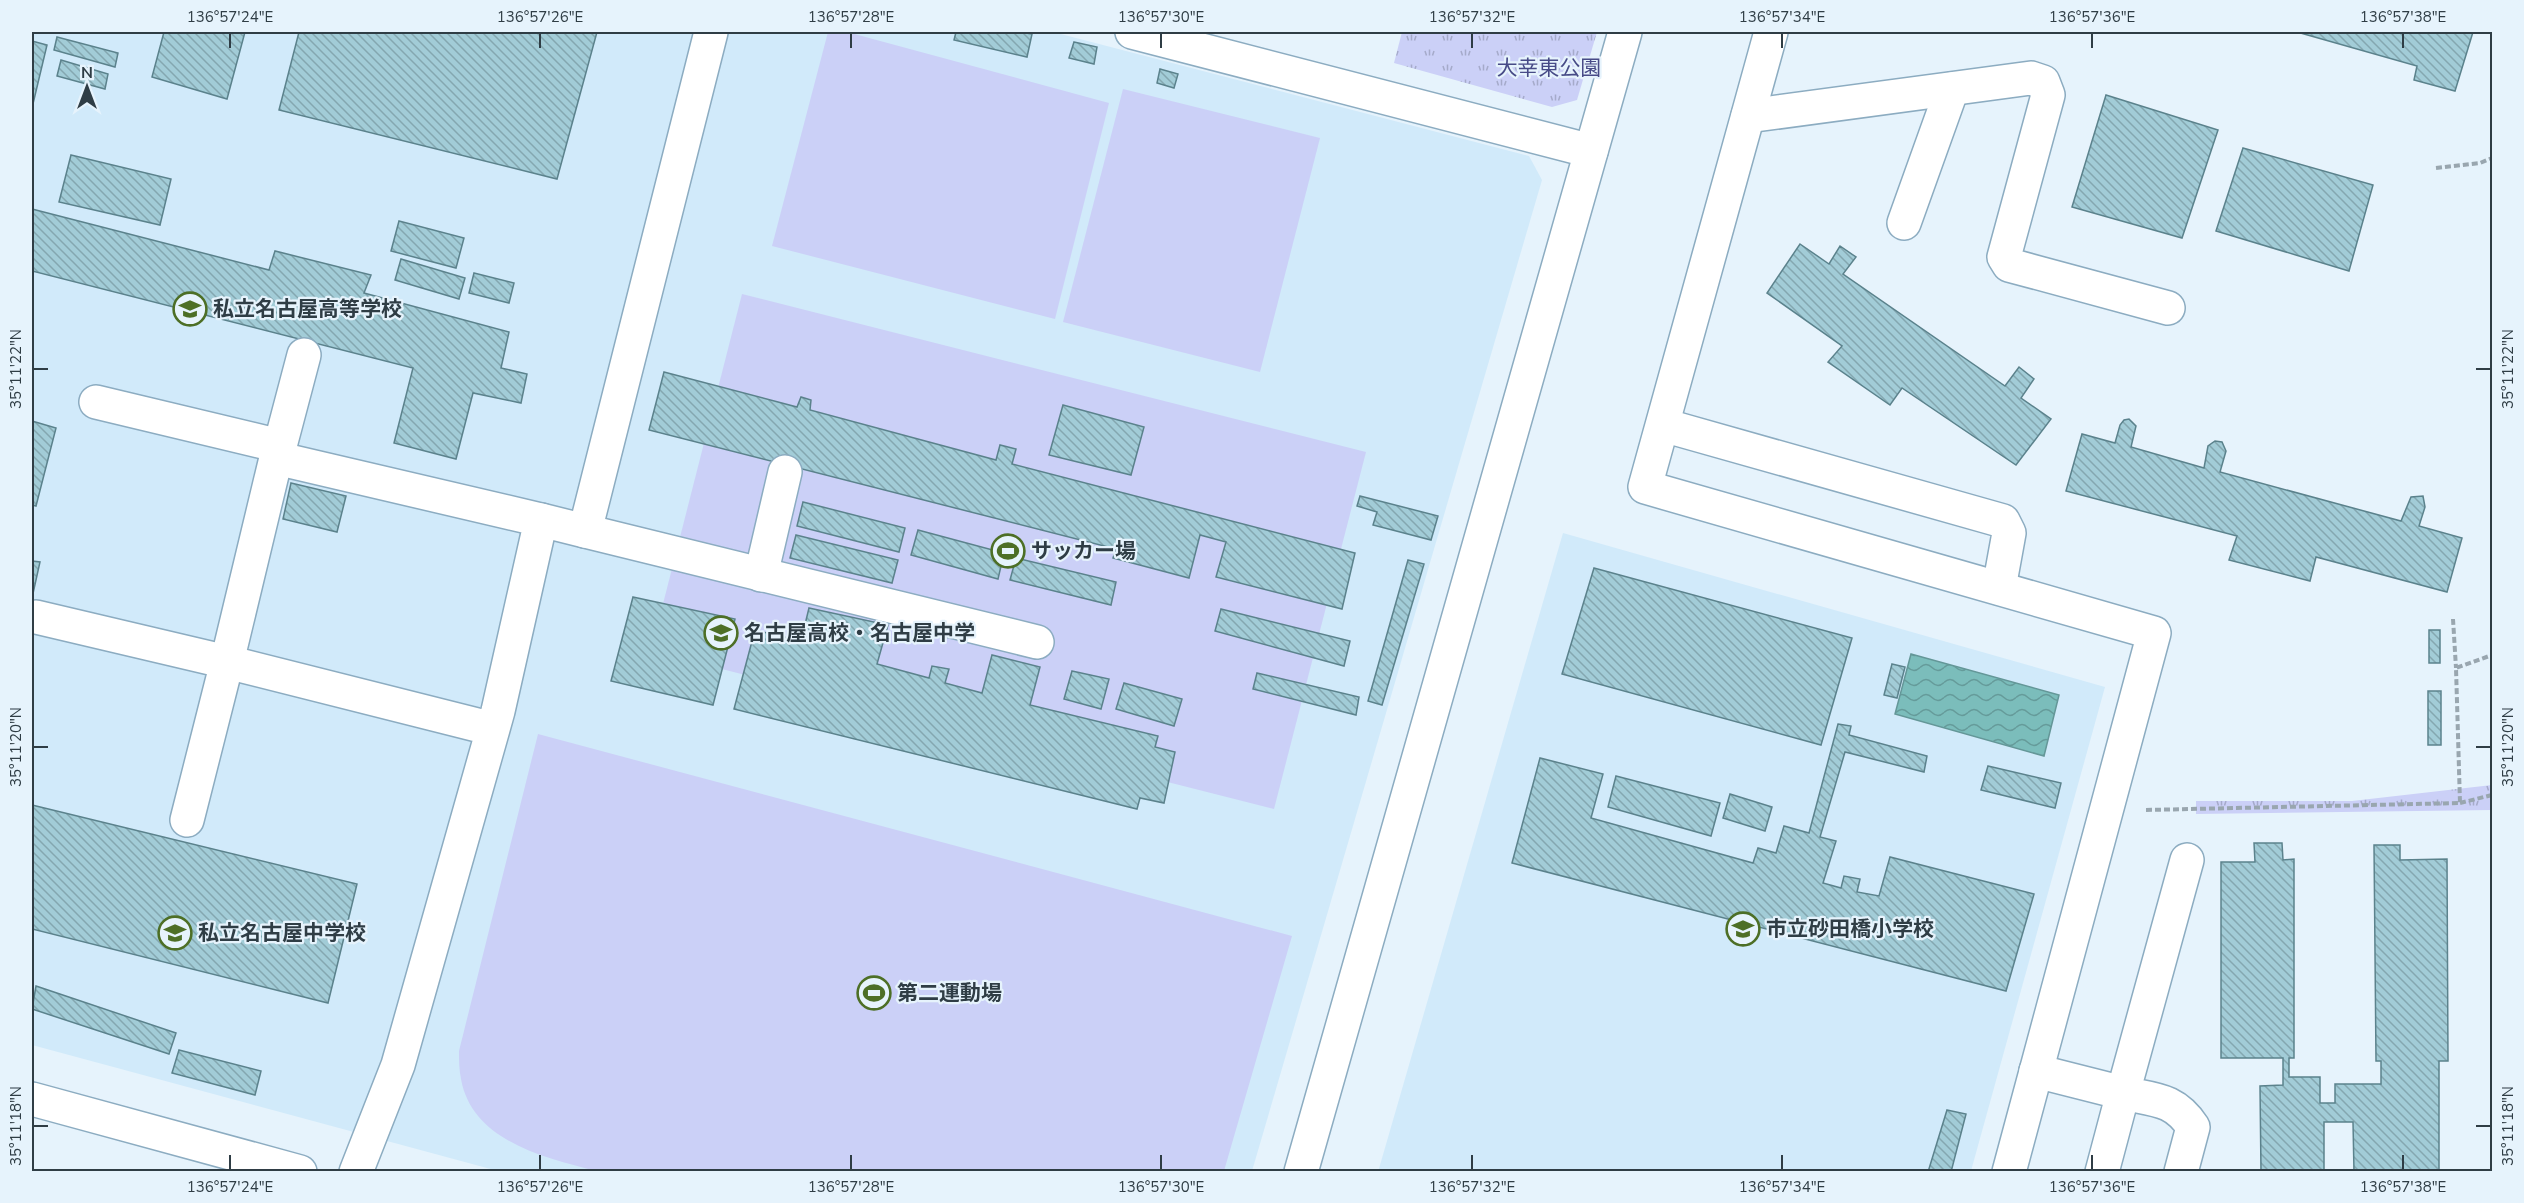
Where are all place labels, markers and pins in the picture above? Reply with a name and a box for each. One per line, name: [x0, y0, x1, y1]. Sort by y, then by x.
school or university icon: 私立名古屋高等学校: [172, 291, 208, 327]
place label: 私立名古屋高等学校: [213, 295, 402, 323]
sports icon: サッカー場: [990, 533, 1026, 569]
place label: サッカー場: [1031, 537, 1136, 565]
school or university icon: 名古屋高校・名古屋中学: [703, 615, 739, 651]
place label: 名古屋高校・名古屋中学: [744, 619, 975, 647]
school or university icon: 市立砂田橋小学校: [1725, 911, 1761, 947]
school or university icon: 私立名古屋中学校: [157, 915, 193, 951]
place label: 市立砂田橋小学校: [1766, 915, 1934, 943]
place label: 私立名古屋中学校: [198, 919, 366, 947]
sports icon: 第二運動場: [856, 975, 892, 1011]
place label: 第二運動場: [897, 979, 1002, 1007]

